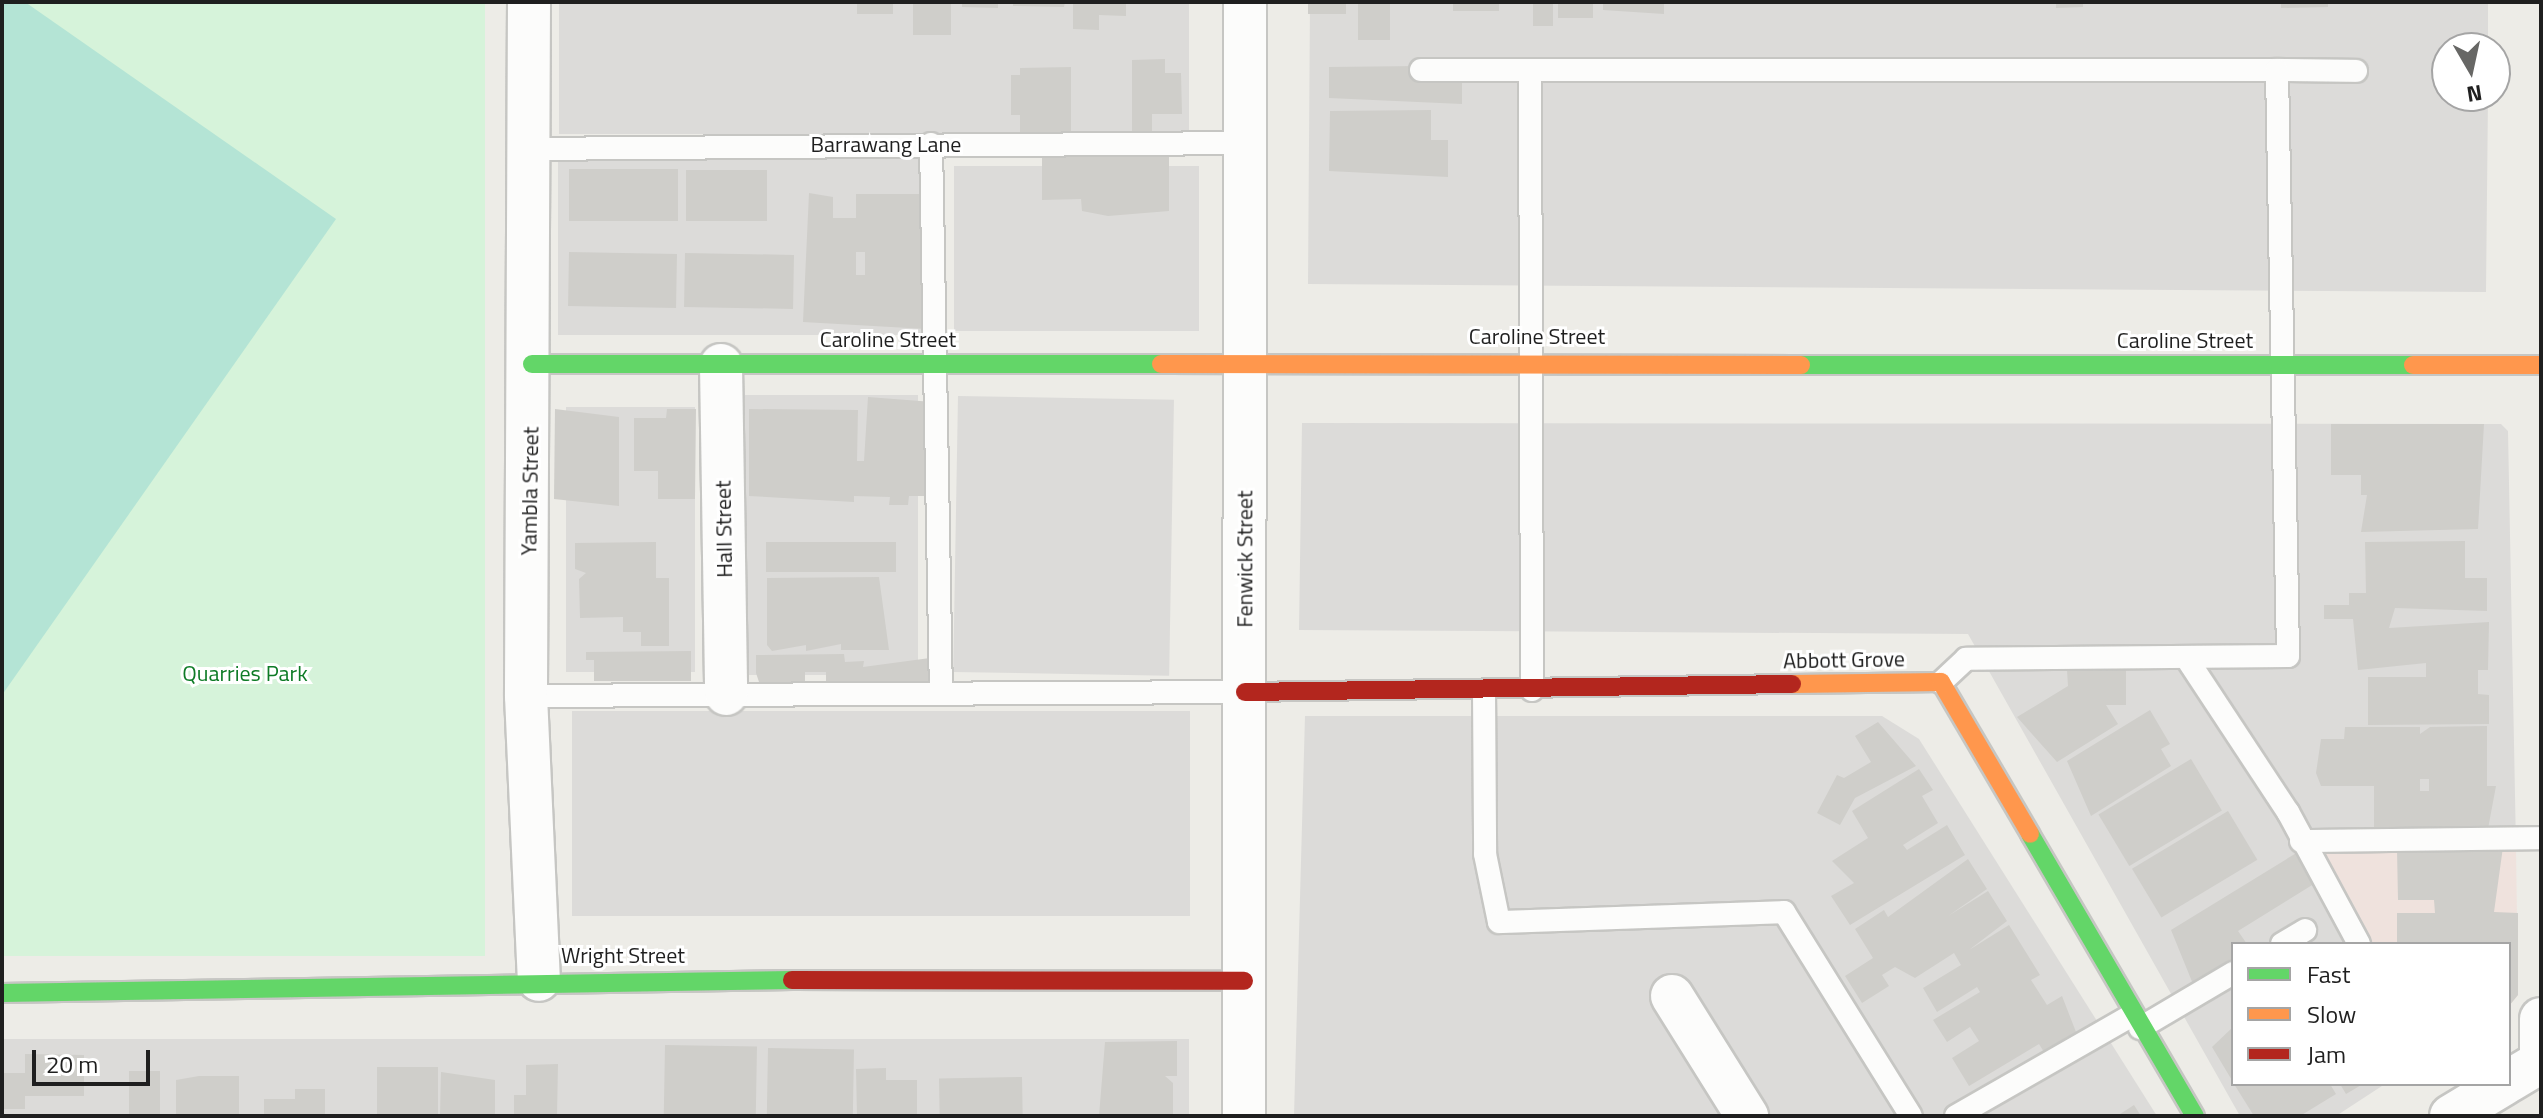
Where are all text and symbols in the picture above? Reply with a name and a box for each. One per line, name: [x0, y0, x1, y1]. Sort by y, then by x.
north arrow: [2431, 32, 2511, 112]
text: N: [2464, 76, 2485, 112]
street label: Barrawang Lane: [811, 132, 961, 158]
street label: Caroline Street: [1469, 324, 1605, 350]
street label: Caroline Street: [820, 327, 956, 353]
street label: Caroline Street: [2117, 328, 2253, 354]
street label: Yambla Street: [516, 426, 544, 556]
street label: Hall Street: [710, 480, 738, 578]
street label: Fenwick Street: [1232, 490, 1258, 628]
street label: Abbott Grove: [1783, 646, 1905, 674]
park label: Quarries Park: [182, 661, 308, 687]
legend: [2231, 942, 2511, 1086]
street label: Wright Street: [561, 943, 685, 969]
text: Fast: [2307, 956, 2350, 992]
text: Slow: [2307, 996, 2356, 1032]
scale bar: [36, 1034, 154, 1084]
text: Jam: [2307, 1036, 2346, 1072]
text: 20 m: [46, 1046, 98, 1082]

